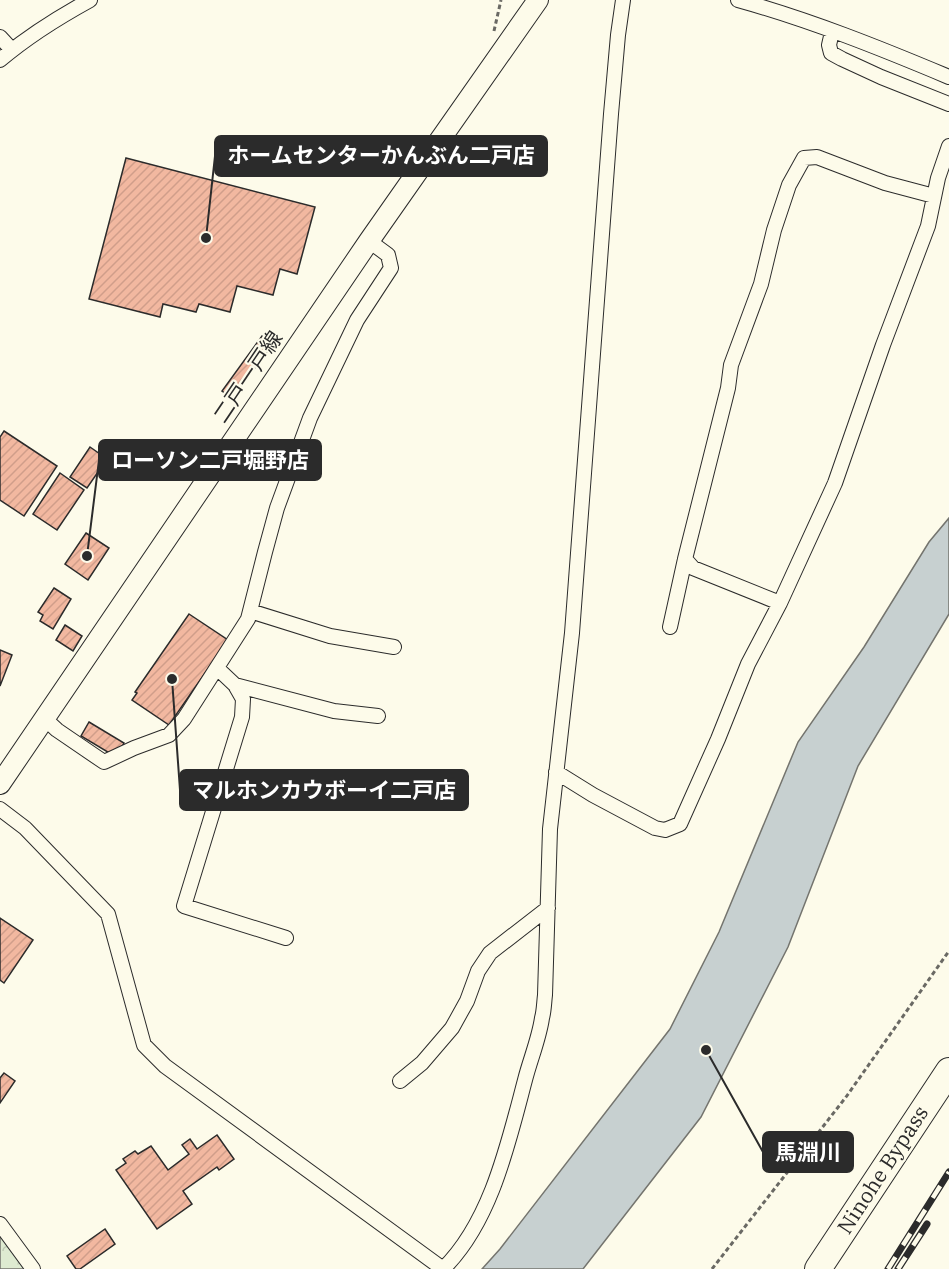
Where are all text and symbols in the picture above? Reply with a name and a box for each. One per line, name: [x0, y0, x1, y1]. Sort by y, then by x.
callout: ホームセンターかんぶん二戸店: [215, 136, 547, 176]
text: ホームセンターかんぶん二戸店: [227, 140, 535, 169]
street label: 二戸一戸線: [206, 325, 288, 428]
callout: ローソン二戸堀野店: [99, 440, 321, 480]
text: ローソン二戸堀野店: [111, 445, 309, 474]
callout: マルホンカウボーイ二戸店: [180, 770, 468, 810]
text: マルホンカウボーイ二戸店: [192, 775, 456, 804]
street label: Ninohe Bypass: [830, 1100, 934, 1239]
callout: 馬淵川: [763, 1132, 853, 1172]
text: 馬淵川: [775, 1137, 841, 1166]

